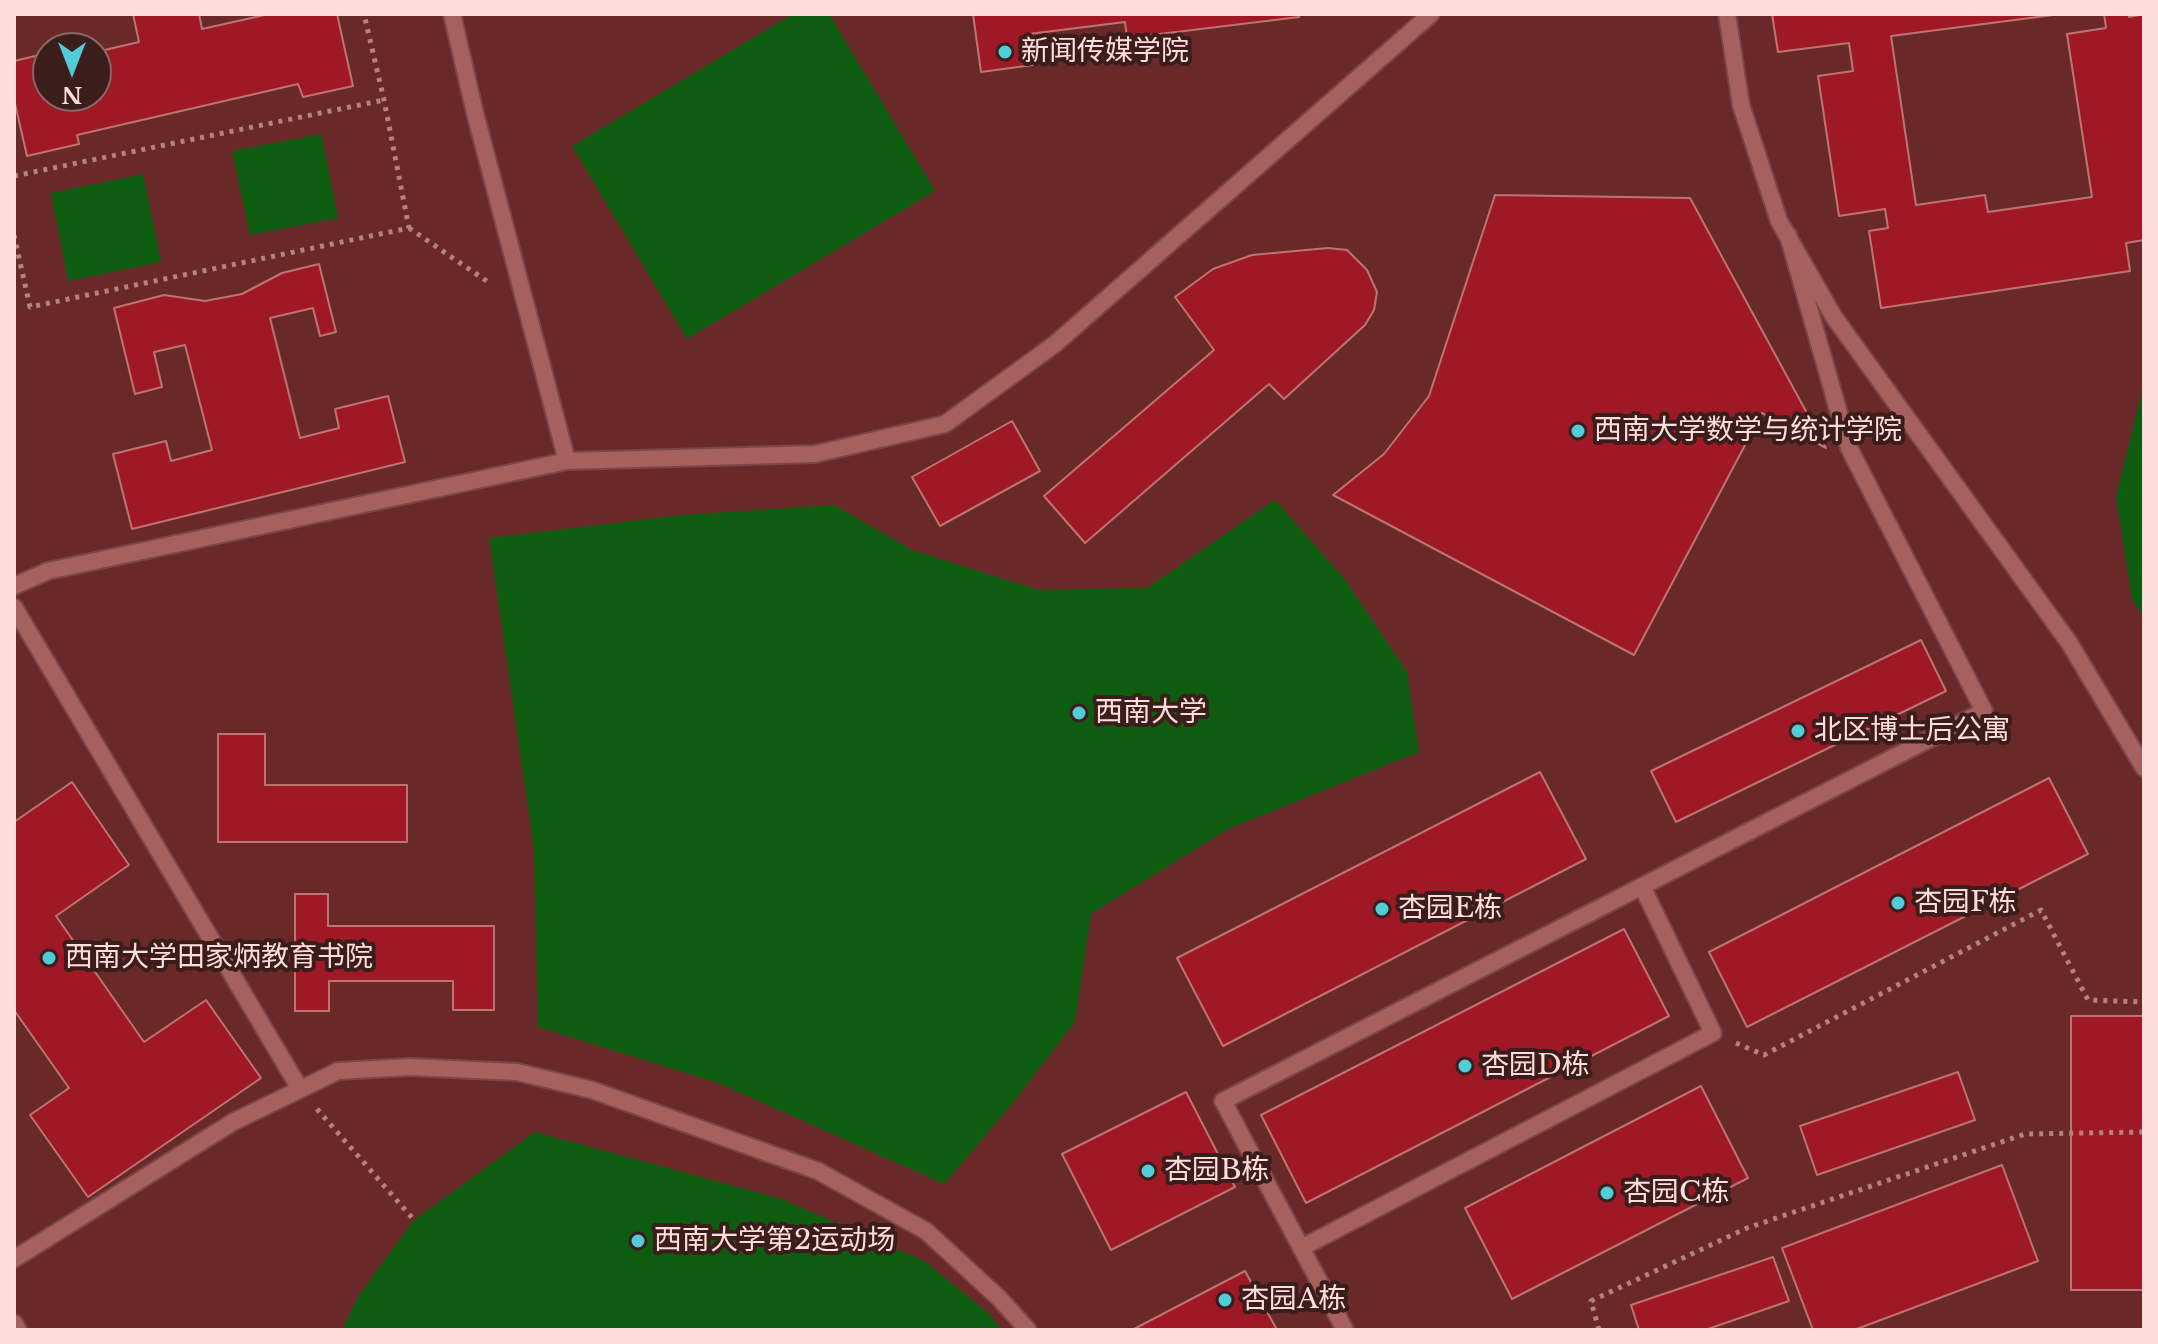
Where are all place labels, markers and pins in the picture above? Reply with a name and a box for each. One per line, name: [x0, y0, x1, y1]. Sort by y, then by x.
place label: 新闻传媒学院: [1021, 35, 1189, 69]
marker: 新闻传媒学院: [996, 43, 1014, 61]
place label: 西南大学数学与统计学院: [1594, 414, 1902, 448]
marker: 西南大学数学与统计学院: [1569, 422, 1587, 440]
place label: 西南大学: [1095, 696, 1207, 730]
marker: 西南大学: [1070, 704, 1088, 722]
place label: 北区博士后公寓: [1814, 714, 2010, 748]
marker: 北区博士后公寓: [1789, 722, 1807, 740]
place label: 杏园F栋: [1914, 886, 2017, 920]
place label: 杏园E栋: [1398, 892, 1502, 926]
marker: 杏园F栋: [1889, 894, 1907, 912]
marker: 杏园E栋: [1373, 900, 1391, 918]
place label: 西南大学田家炳教育书院: [65, 941, 373, 975]
marker: 西南大学田家炳教育书院: [40, 949, 58, 967]
place label: 杏园D栋: [1481, 1049, 1590, 1083]
marker: 杏园D栋: [1456, 1057, 1474, 1075]
place label: 杏园B栋: [1164, 1154, 1269, 1188]
marker: 杏园B栋: [1139, 1162, 1157, 1180]
place label: 杏园C栋: [1623, 1176, 1729, 1210]
marker: 杏园C栋: [1598, 1184, 1616, 1202]
place label: 西南大学第2运动场: [654, 1224, 895, 1258]
marker: 西南大学第2运动场: [629, 1232, 647, 1250]
place label: 杏园A栋: [1241, 1283, 1347, 1317]
marker: 杏园A栋: [1216, 1291, 1234, 1309]

